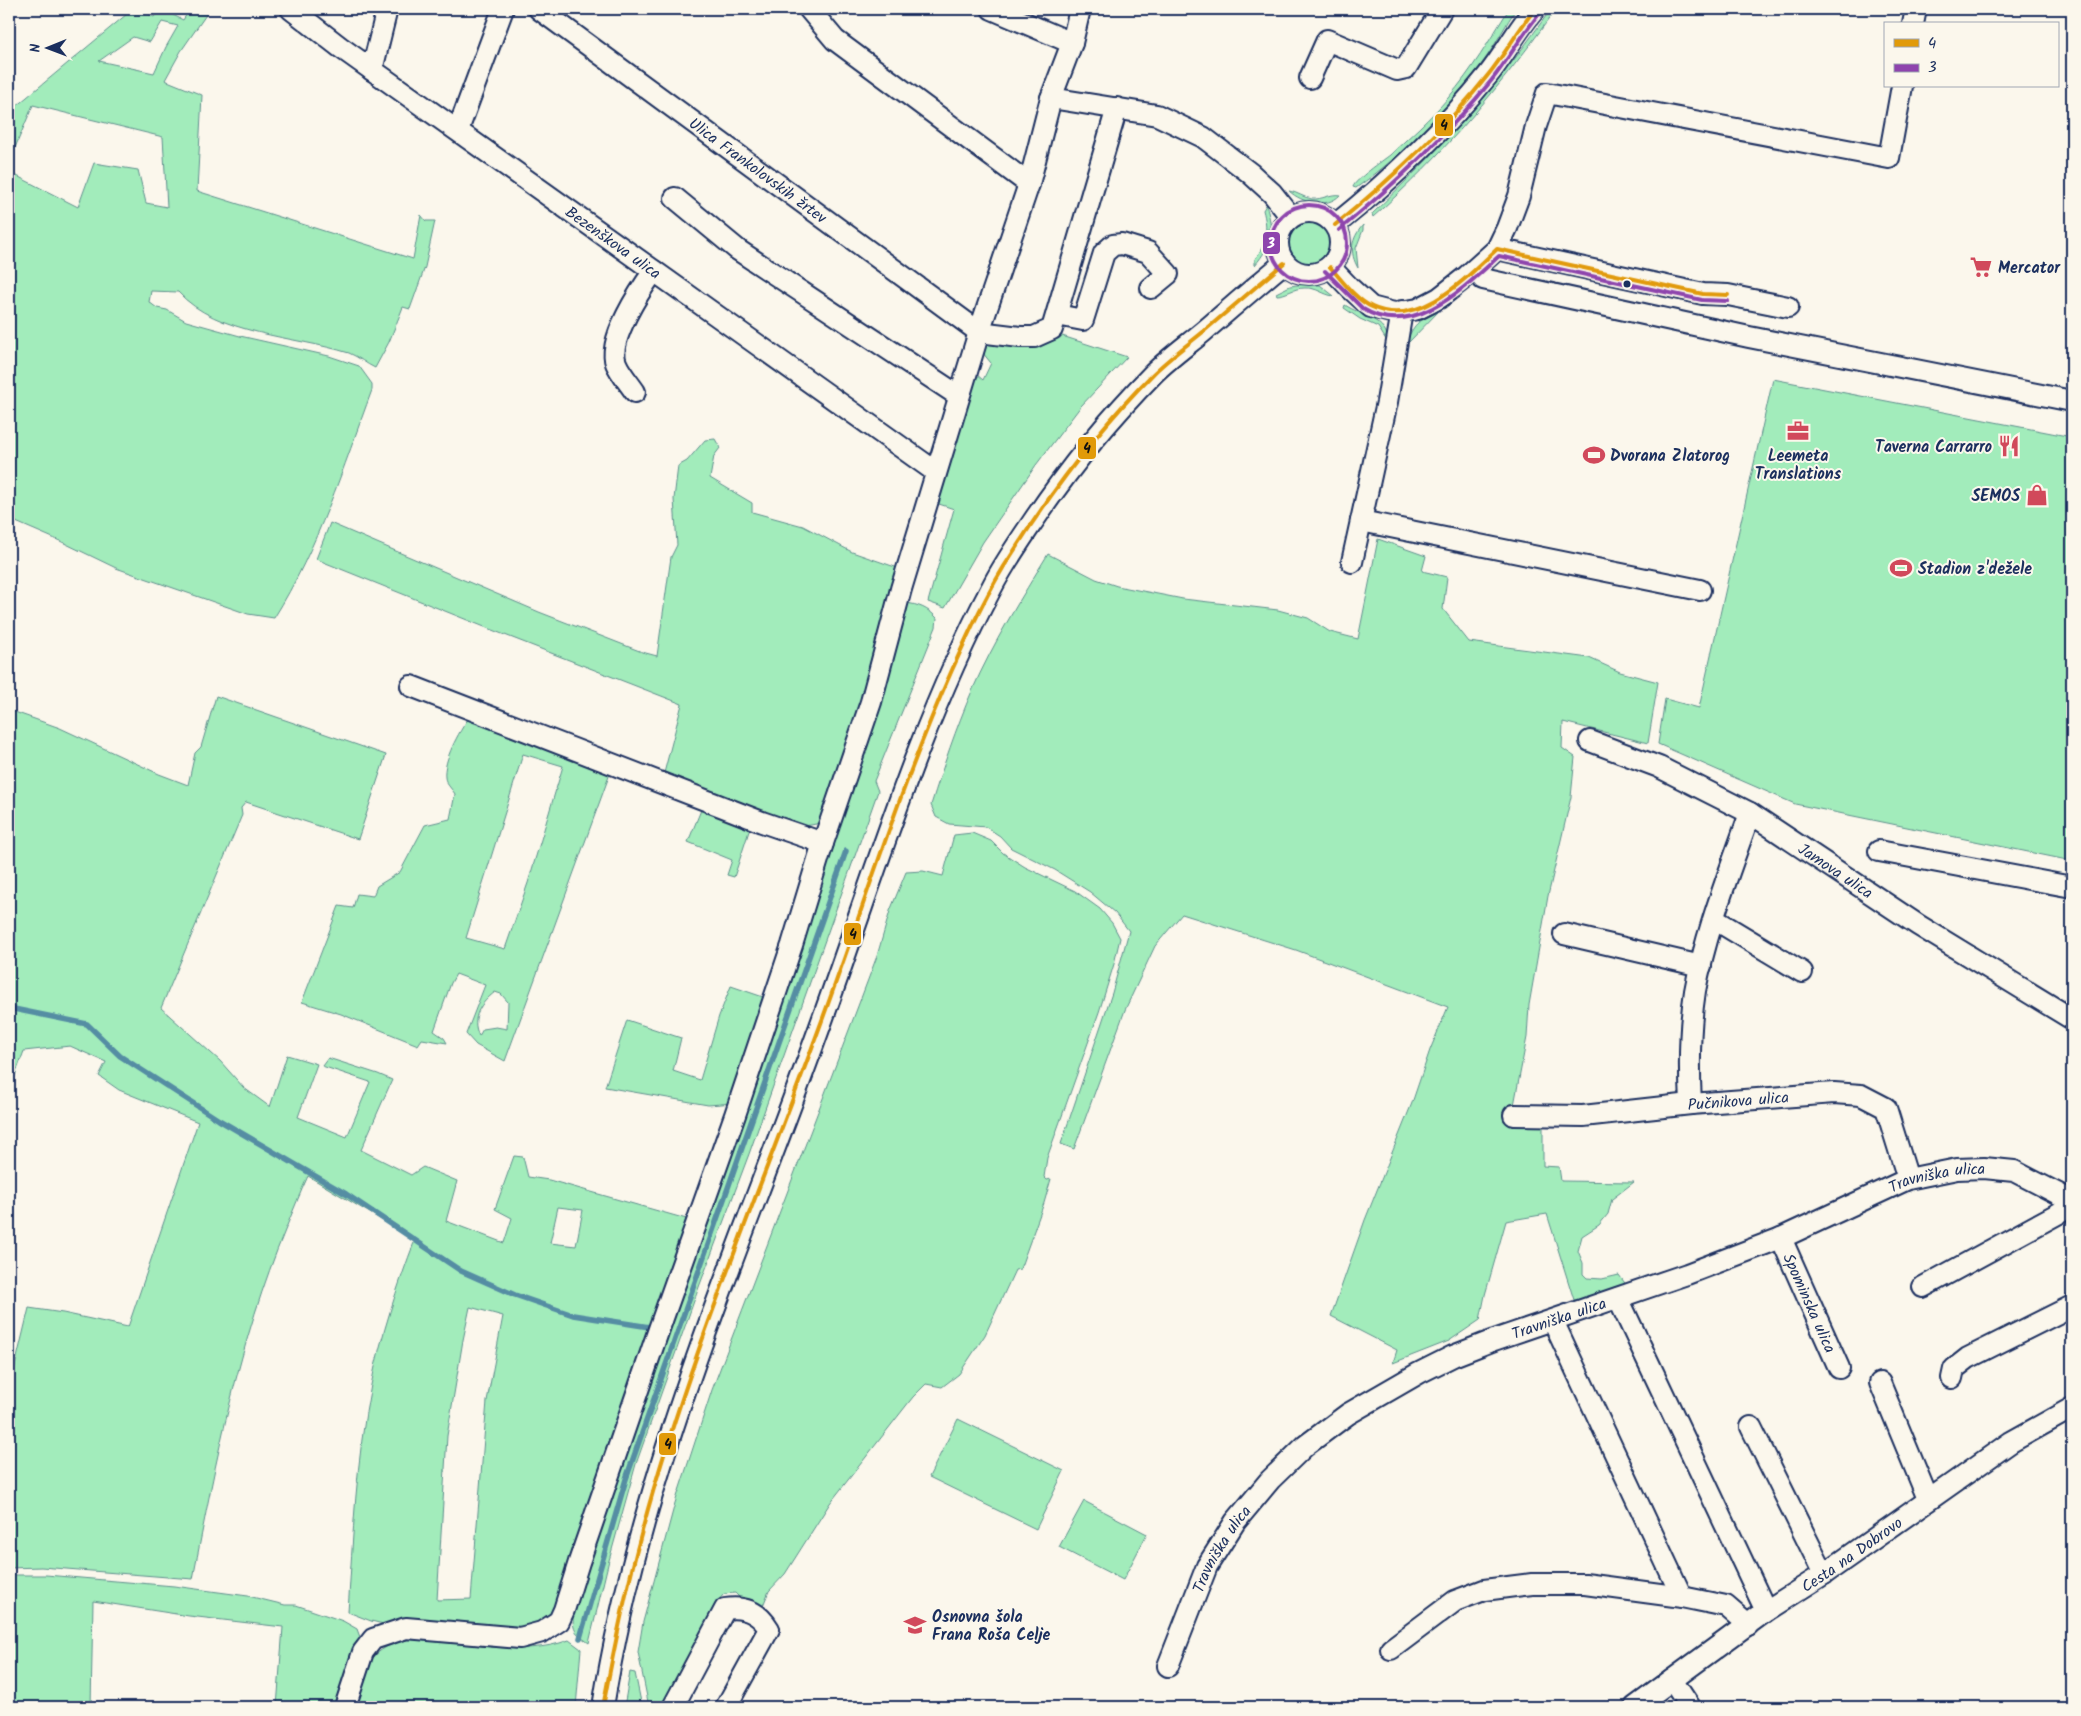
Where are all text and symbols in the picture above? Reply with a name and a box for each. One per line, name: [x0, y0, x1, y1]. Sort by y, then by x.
north arrow: [22, 22, 72, 72]
legend: [1884, 22, 2058, 88]
text: 4: [1928, 32, 1936, 56]
text: N: [25, 43, 47, 53]
text: 3: [1928, 56, 1937, 80]
street label: Ulica Frankolovskih žrtev: [683, 112, 832, 231]
line badge: 4: [1434, 113, 1454, 137]
text: 4: [1440, 115, 1448, 137]
street label: Bezenškova ulica: [560, 200, 666, 286]
line badge: 3: [1262, 231, 1281, 255]
text: 3: [1266, 233, 1275, 255]
supermarket icon: Mercator: [1968, 254, 1994, 280]
place label: Mercator: [1998, 256, 2061, 281]
unlabelled marker: [1622, 279, 1632, 289]
office icon: Leemeta Translations: [1785, 418, 1811, 444]
restaurant icon: Taverna Carrarro: [1996, 433, 2022, 459]
place label: Taverna Carrarro: [1875, 435, 1992, 460]
line badge: 4: [1077, 436, 1097, 460]
text: 4: [1083, 438, 1091, 460]
sports icon: Dvorana Zlatorog: [1581, 442, 1607, 468]
place label: Dvorana Zlatorog: [1610, 444, 1730, 469]
place label: Leemeta Translations: [1755, 444, 1842, 487]
shop icon: SEMOS: [2024, 482, 2050, 508]
place label: SEMOS: [1972, 484, 2020, 509]
sports icon: Stadion z'dežele: [1888, 555, 1914, 581]
place label: Stadion z'dežele: [1918, 557, 2032, 582]
street label: Jamova ulica: [1792, 837, 1878, 906]
line badge: 4: [843, 922, 862, 946]
text: 4: [849, 924, 857, 946]
street label: Pučnikova ulica: [1687, 1086, 1790, 1118]
street label: Travniška ulica: [1885, 1157, 1986, 1200]
street label: Spominska ulica: [1775, 1250, 1842, 1357]
street label: Travniška ulica: [1508, 1291, 1610, 1347]
line badge: 4: [658, 1432, 677, 1456]
text: 4: [664, 1434, 672, 1456]
street label: Travniška ulica: [1187, 1500, 1258, 1597]
street label: Cesta na Dobrovo: [1797, 1511, 1908, 1600]
place label: Osnovna šola Frana Roša Celje: [932, 1605, 1051, 1648]
school or university icon: Osnovna šola Frana Roša Celje: [902, 1612, 928, 1638]

